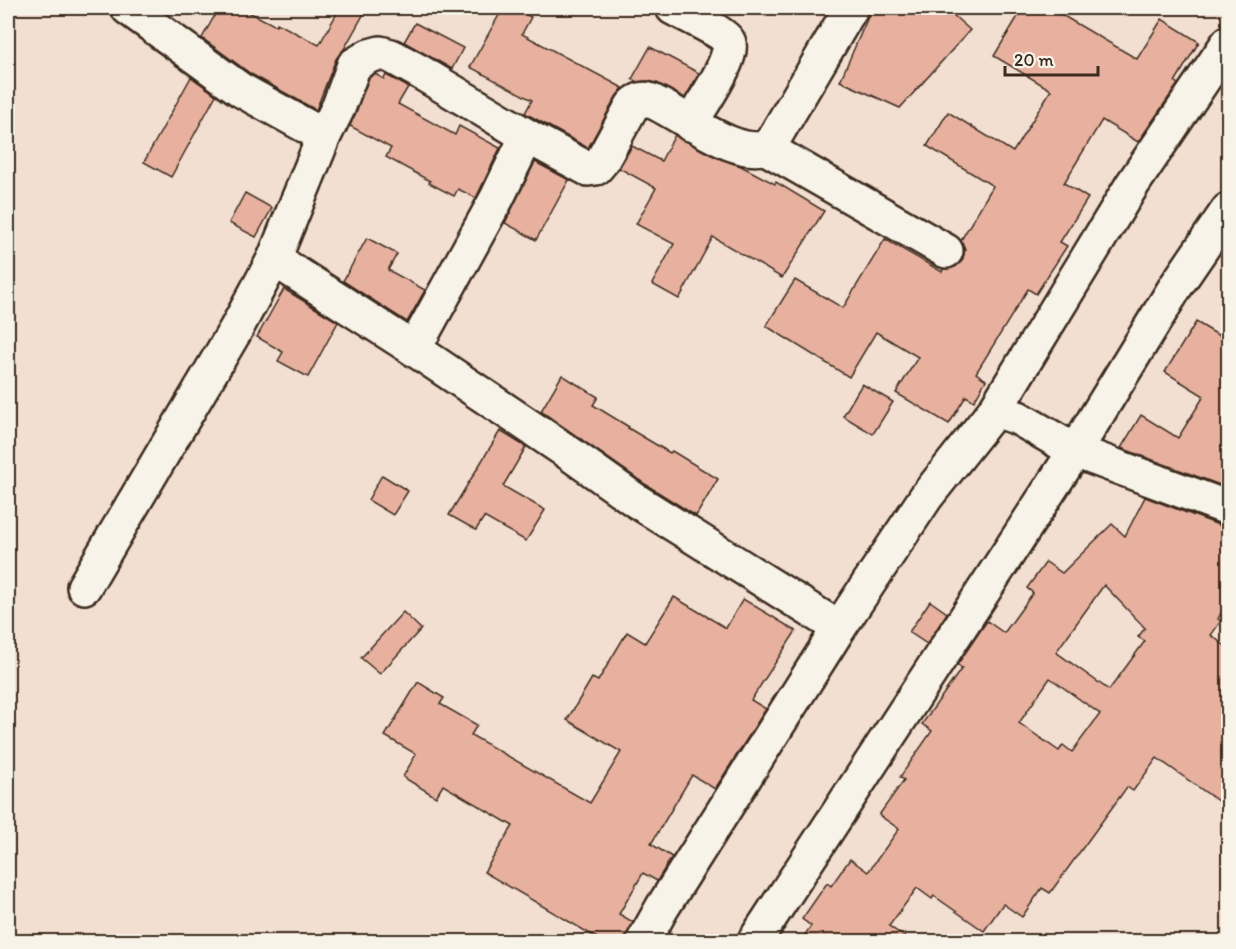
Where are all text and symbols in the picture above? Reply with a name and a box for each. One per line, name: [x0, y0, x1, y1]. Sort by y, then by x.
scale bar: [1005, 39, 1098, 77]
text: 20 m: [1014, 49, 1054, 71]

